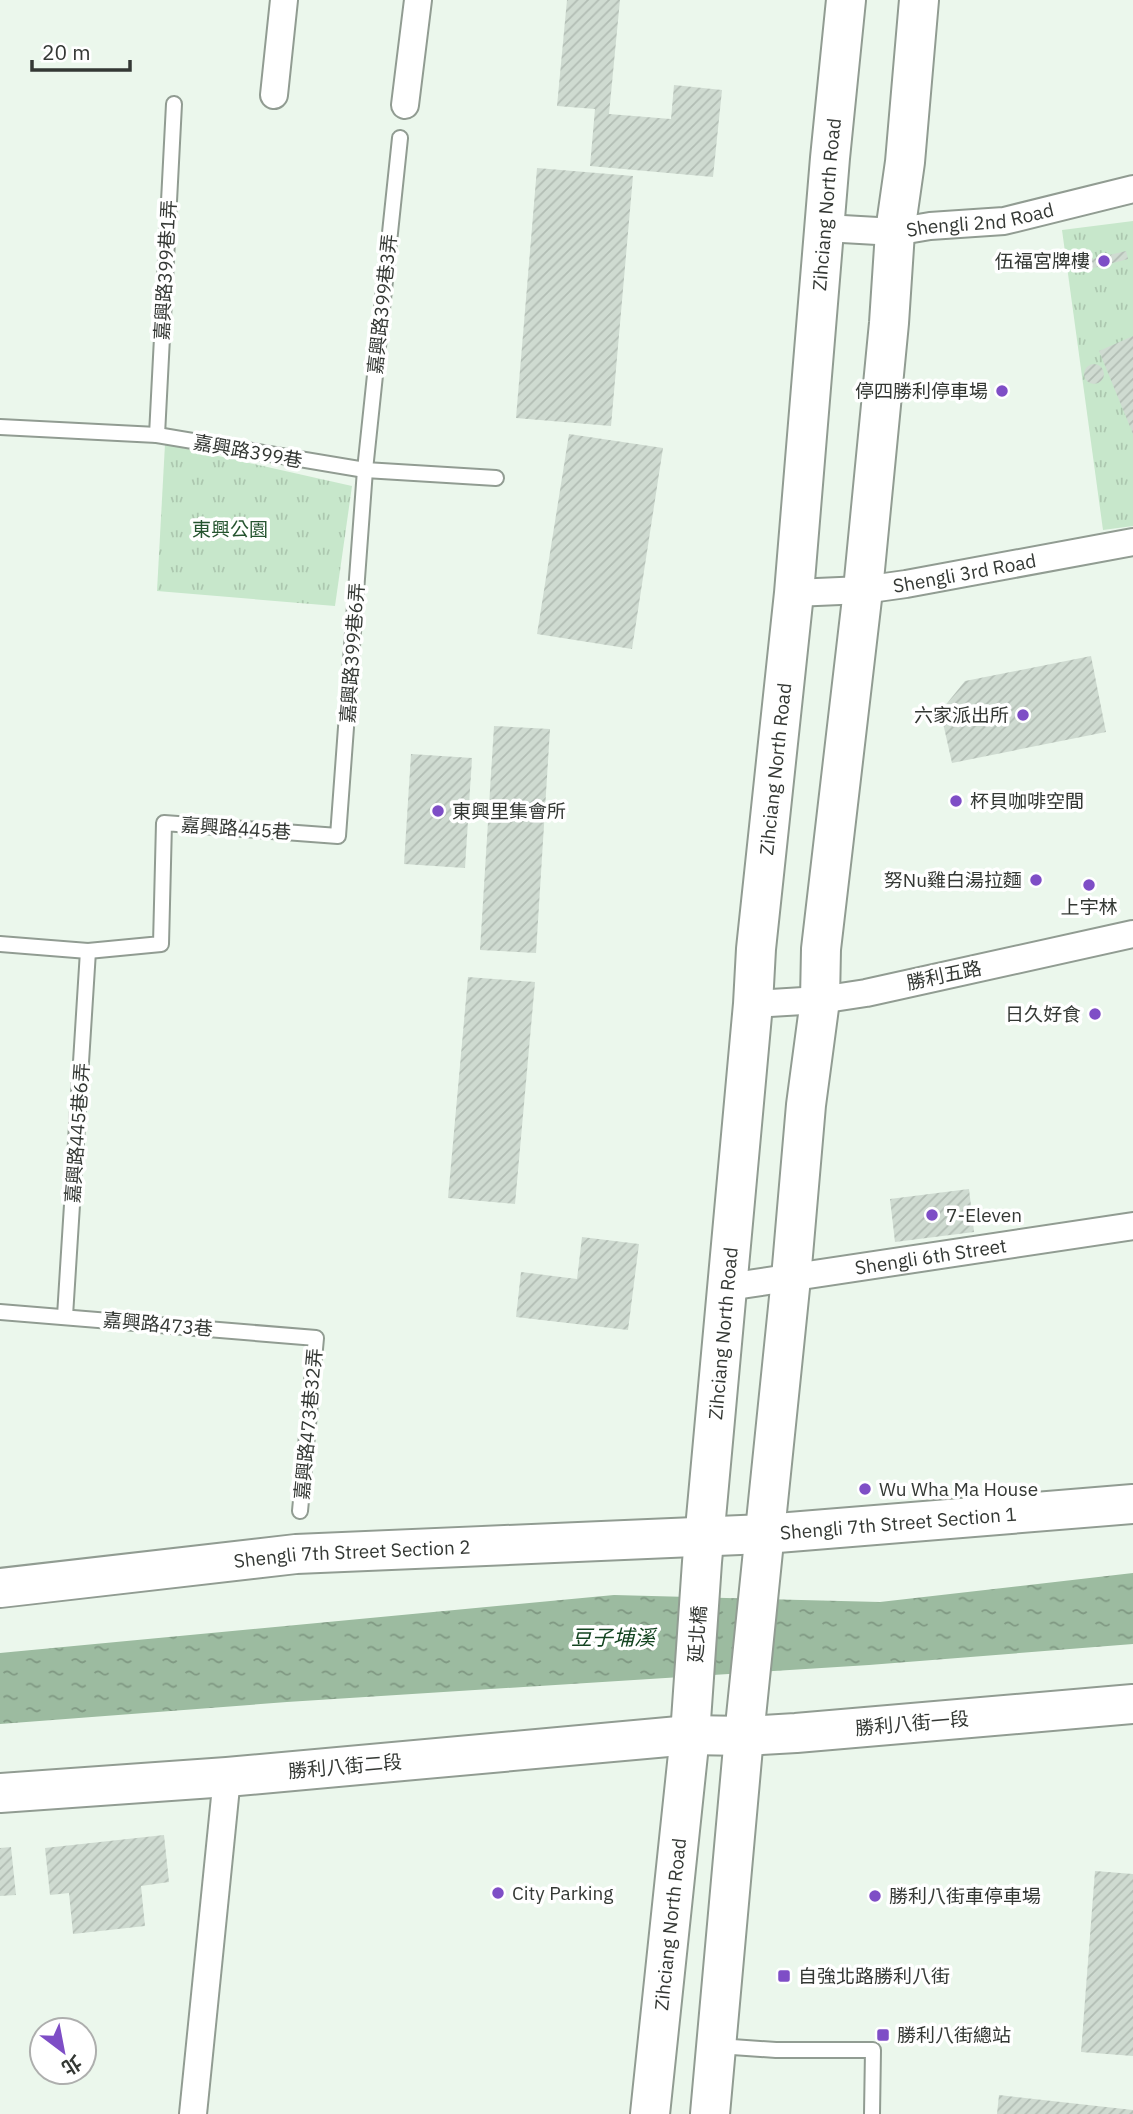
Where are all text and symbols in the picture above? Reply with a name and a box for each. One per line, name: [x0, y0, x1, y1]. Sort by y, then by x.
scale bar: [32, 28, 130, 72]
text: 20 m: [42, 38, 91, 66]
street label: Zihciang North Road: [807, 117, 846, 292]
street label: Shengli 2nd Road: [904, 197, 1056, 242]
street label: 嘉興路399巷1弄: [149, 199, 181, 341]
street label: 嘉興路399巷3弄: [363, 233, 401, 375]
place label: 伍福宮牌樓: [995, 249, 1090, 273]
marker: 伍福宮牌樓: [1096, 253, 1112, 269]
place label: 停四勝利停車場: [855, 379, 988, 403]
marker: 停四勝利停車場: [994, 383, 1010, 399]
street label: 嘉興路399巷: [192, 430, 304, 472]
park label: 東興公園: [192, 517, 268, 541]
street label: Shengli 3rd Road: [891, 548, 1038, 598]
street label: 嘉興路399巷6弄: [335, 582, 369, 724]
street label: Zihciang North Road: [754, 682, 796, 856]
place label: 六家派出所: [914, 703, 1009, 727]
marker: 六家派出所: [1015, 707, 1031, 723]
place label: 杯貝咖啡空間: [970, 789, 1084, 813]
marker: 杯貝咖啡空間: [948, 793, 964, 809]
place label: 東興里集會所: [452, 799, 566, 823]
marker: 東興里集會所: [430, 803, 446, 819]
street label: 嘉興路445巷: [180, 812, 292, 844]
place label: 努Nu雞白湯拉麵: [884, 868, 1022, 892]
marker: 努Nu雞白湯拉麵: [1028, 872, 1044, 888]
marker: 上宇林: [1081, 877, 1097, 893]
place label: 上宇林: [1060, 895, 1118, 919]
street label: 勝利五路: [904, 955, 984, 995]
place label: 日久好食: [1005, 1002, 1081, 1026]
marker: 日久好食: [1087, 1006, 1103, 1022]
street label: 嘉興路445巷6弄: [60, 1062, 94, 1204]
place label: 7-Eleven: [946, 1203, 1022, 1227]
marker: 7-Eleven: [924, 1207, 940, 1223]
street label: Shengli 6th Street: [853, 1233, 1008, 1280]
street label: Zihciang North Road: [703, 1246, 743, 1421]
street label: 嘉興路473巷: [102, 1307, 214, 1341]
street label: 嘉興路473巷32弄: [289, 1347, 327, 1501]
place label: Wu Wha Ma House: [879, 1477, 1038, 1501]
marker: Wu Wha Ma House: [857, 1481, 873, 1497]
street label: Shengli 7th Street Section 1: [779, 1502, 1017, 1545]
street label: Shengli 7th Street Section 2: [232, 1535, 471, 1573]
street label: 延北橋: [683, 1605, 711, 1663]
water label: 豆子埔溪: [571, 1623, 658, 1651]
street label: 勝利八街一段: [854, 1706, 970, 1740]
street label: 勝利八街二段: [287, 1749, 403, 1783]
street label: Zihciang North Road: [649, 1837, 691, 2011]
place label: City Parking: [512, 1881, 613, 1905]
place label: 勝利八街車停車場: [889, 1884, 1041, 1908]
marker: City Parking: [490, 1885, 506, 1901]
marker: 勝利八街車停車場: [867, 1888, 883, 1904]
place label: 自強北路勝利八街: [798, 1964, 950, 1988]
marker: 自強北路勝利八街: [776, 1968, 792, 1984]
north arrow: [28, 2016, 98, 2086]
place label: 勝利八街總站: [897, 2023, 1011, 2047]
marker: 勝利八街總站: [875, 2027, 891, 2043]
text: 北: [58, 2050, 86, 2081]

